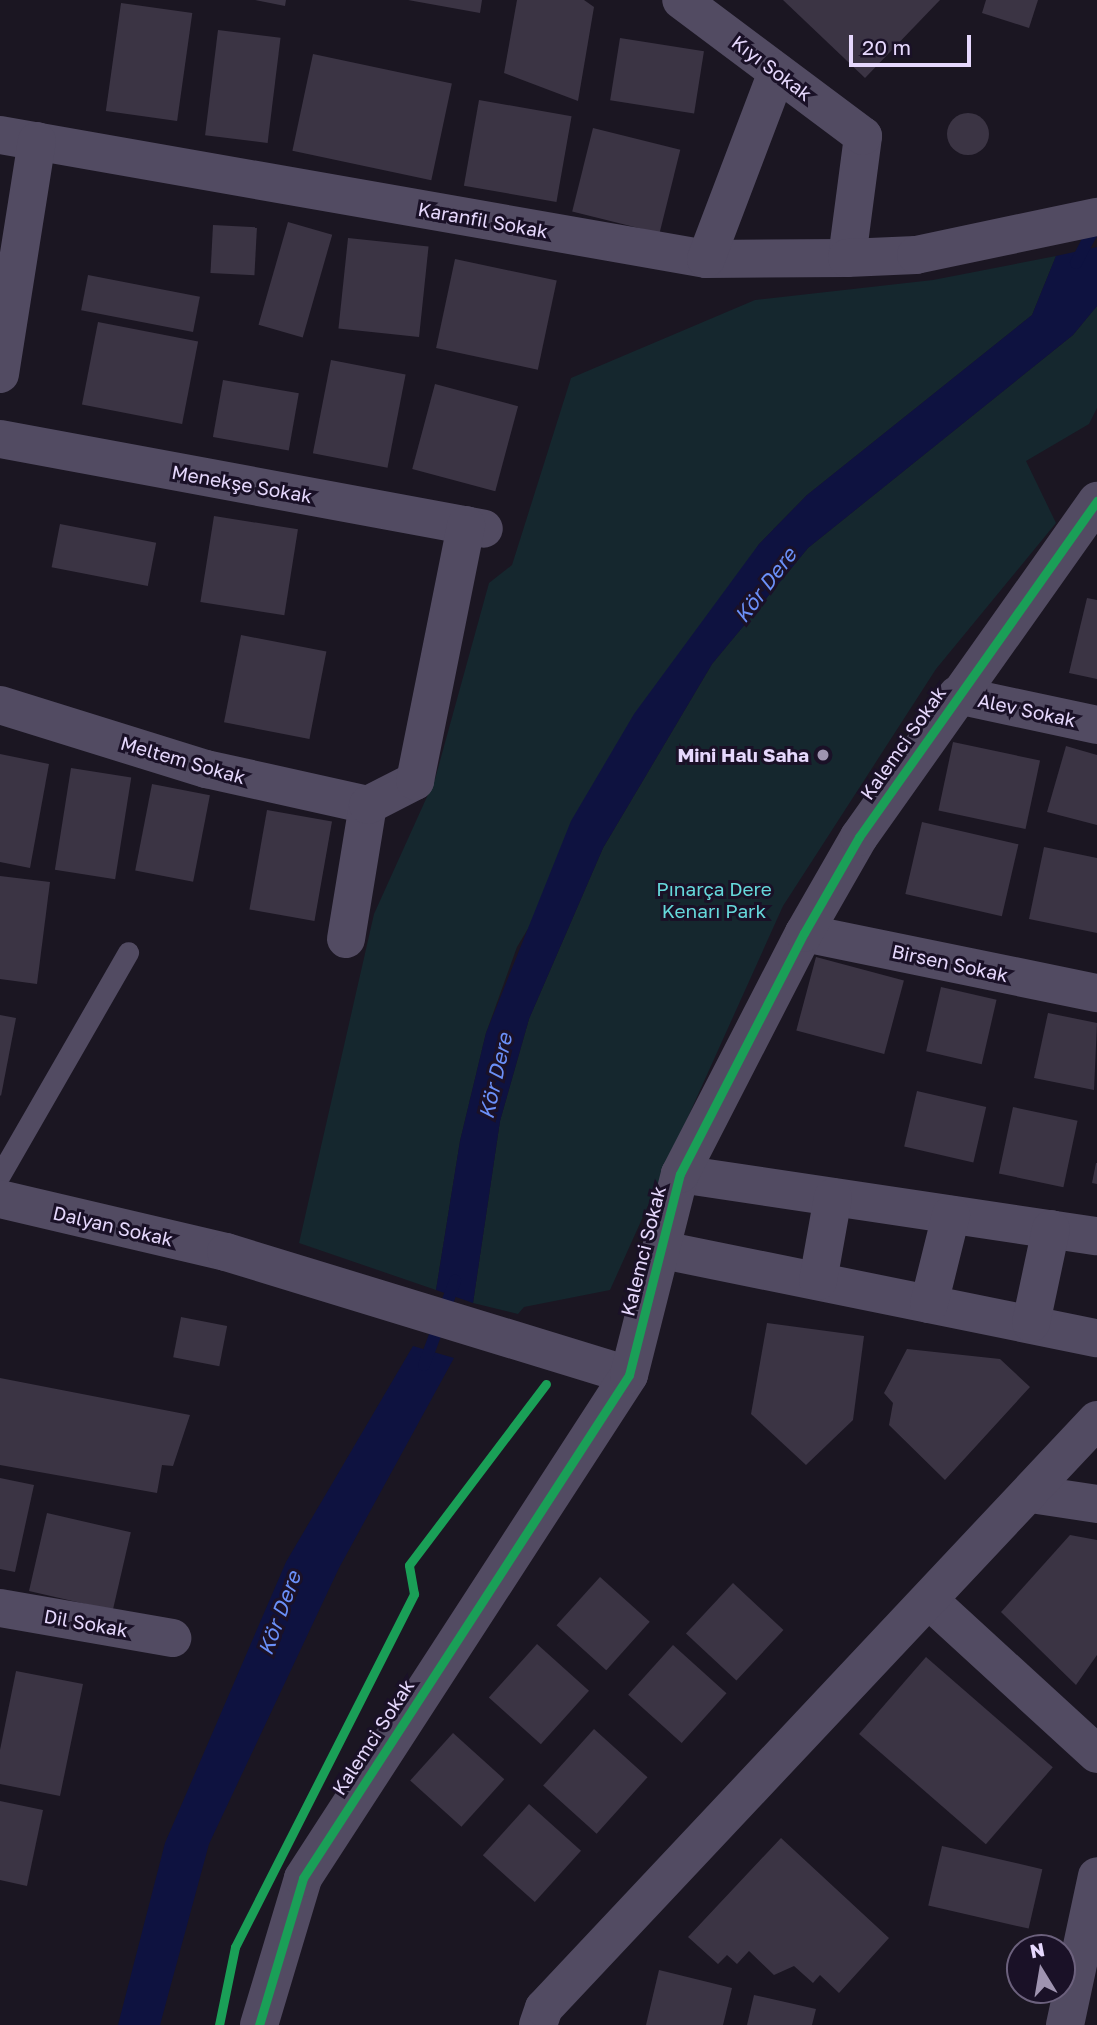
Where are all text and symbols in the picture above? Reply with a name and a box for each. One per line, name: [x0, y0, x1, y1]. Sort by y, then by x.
scale bar: [852, 21, 974, 65]
street label: Kıyı Sokak: [728, 31, 816, 105]
text: 20 m: [862, 34, 911, 60]
street label: Karanfil Sokak: [416, 197, 550, 243]
street label: Menekşe Sokak: [170, 460, 314, 508]
water label: Kör Dere: [729, 543, 801, 627]
street label: Kalemci Sokak: [855, 682, 951, 804]
street label: Alev Sokak: [976, 688, 1078, 732]
street label: Meltem Sokak: [118, 731, 248, 789]
place label: Mini Halı Saha: [677, 744, 809, 766]
marker: Mini Halı Saha: [815, 747, 831, 763]
park label: Pınarça Dere Kenarı Park: [656, 878, 772, 922]
street label: Birsen Sokak: [890, 940, 1010, 986]
water label: Kör Dere: [473, 1031, 517, 1121]
street label: Kalemci Sokak: [616, 1184, 670, 1318]
street label: Dalyan Sokak: [51, 1201, 175, 1251]
water label: Kör Dere: [252, 1568, 306, 1658]
street label: Dil Sokak: [42, 1604, 130, 1642]
street label: Kalemci Sokak: [327, 1675, 419, 1799]
north arrow: [1006, 1934, 1076, 2004]
text: N: [1028, 1937, 1047, 1963]

